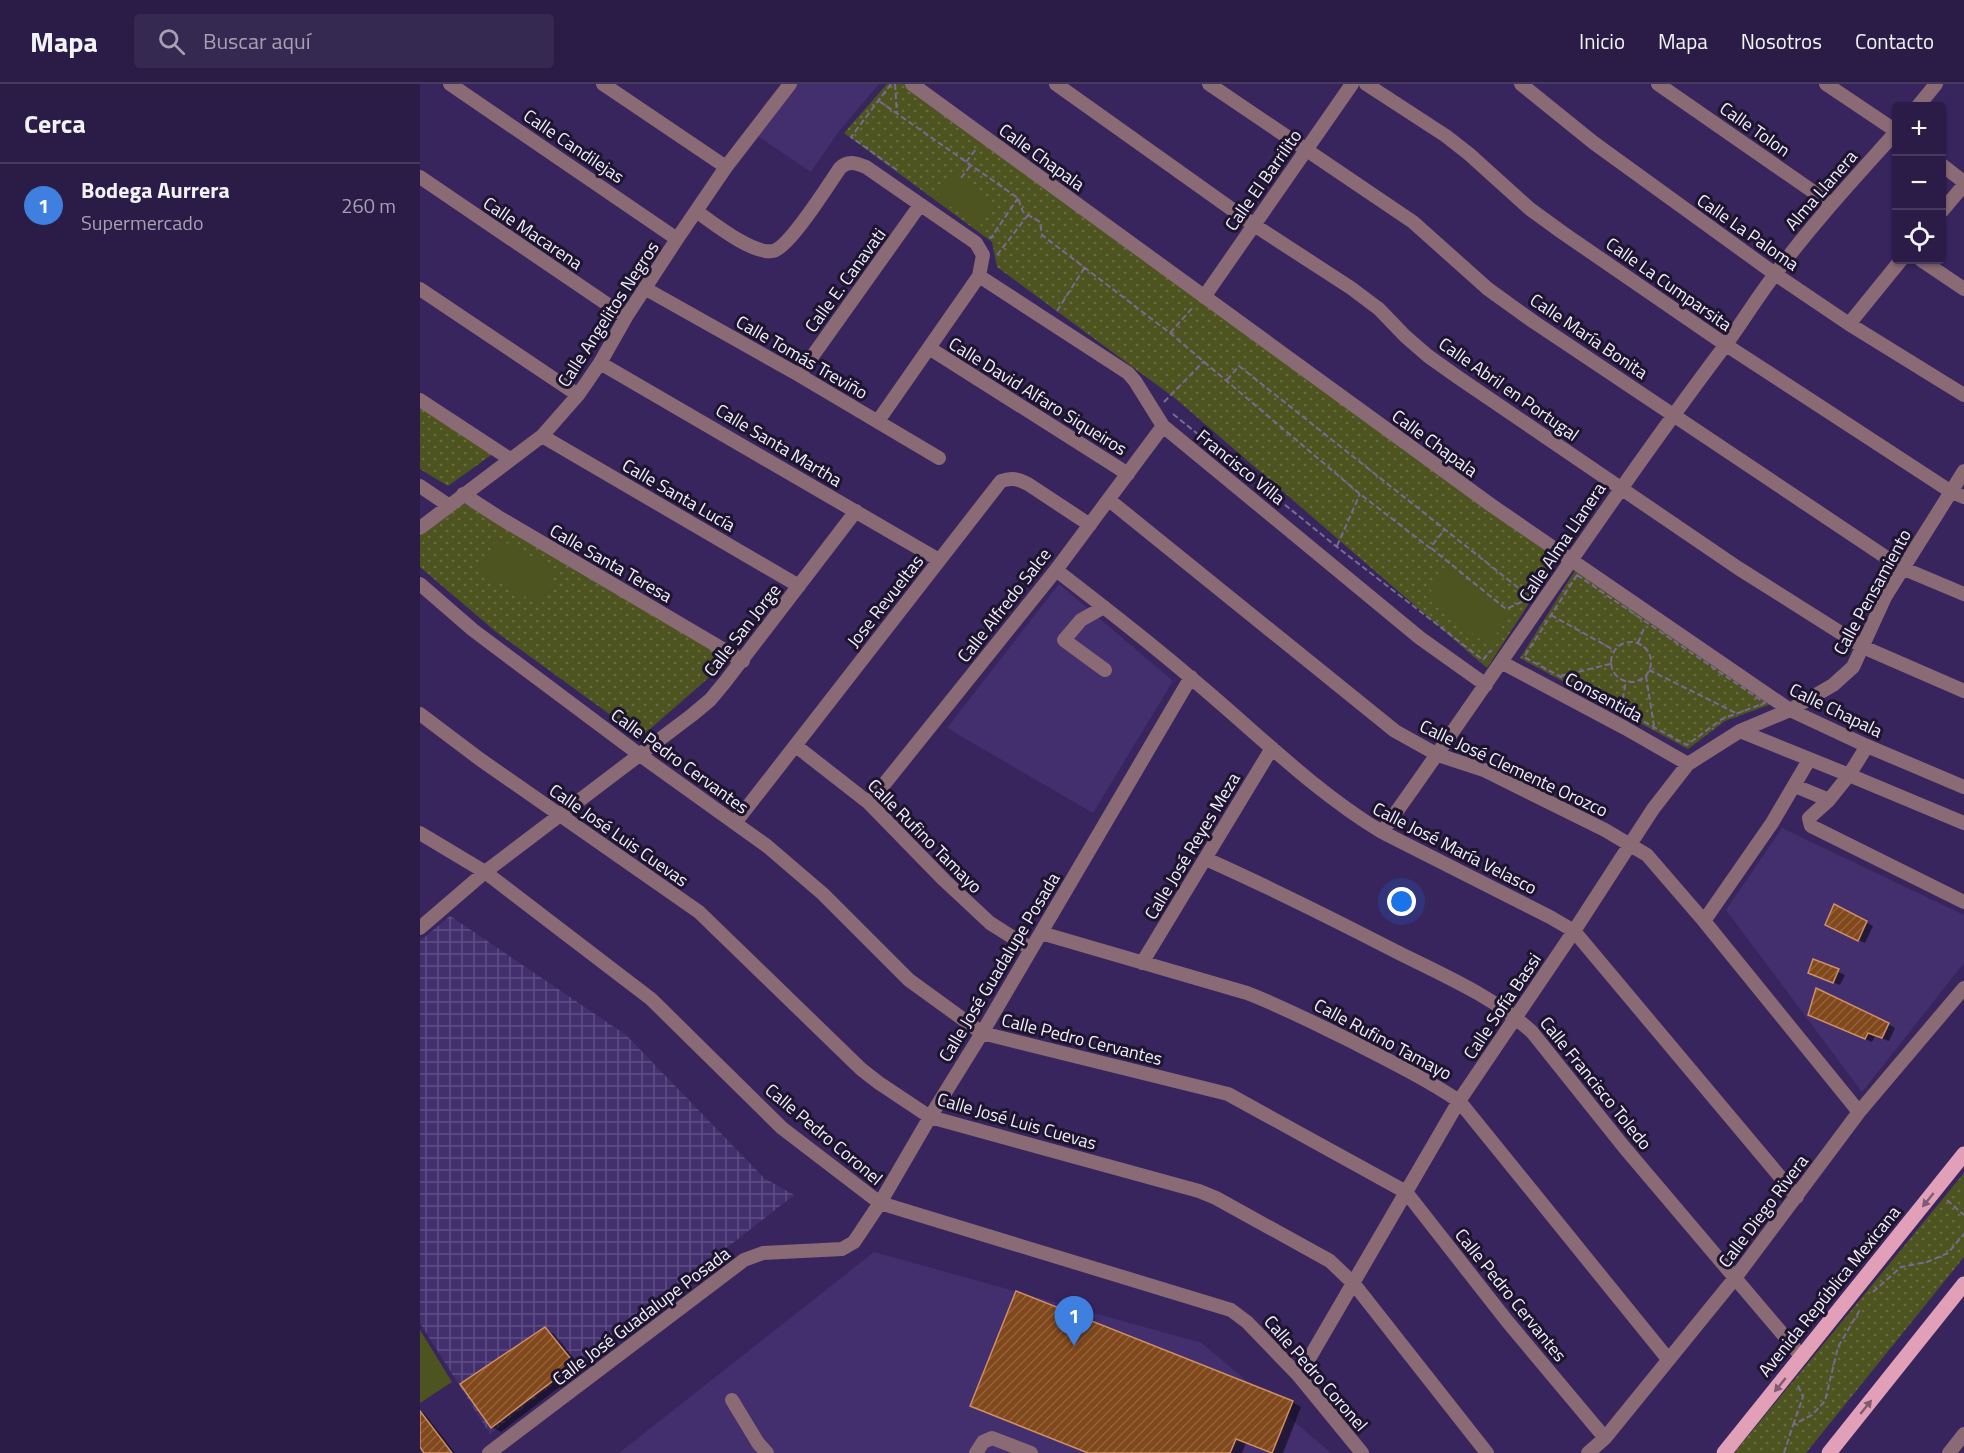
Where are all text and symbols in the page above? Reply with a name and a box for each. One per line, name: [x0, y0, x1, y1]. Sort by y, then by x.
search box: [134, 14, 554, 68]
text: Mapa: [30, 20, 98, 63]
text: Buscar aquí: [203, 24, 311, 58]
icon: search: [155, 25, 188, 58]
text: Inicio: [1579, 25, 1625, 57]
text: Mapa: [1658, 25, 1708, 57]
text: Nosotros: [1741, 25, 1822, 57]
text: Contacto: [1855, 25, 1934, 57]
street label: Calle Tolon: [1714, 95, 1796, 163]
street label: Calle Candilejas: [518, 102, 630, 190]
map controls: [1892, 102, 1946, 264]
button: +: [1892, 102, 1946, 156]
text: Cerca: [24, 104, 86, 143]
street label: Calle Chapala: [993, 117, 1091, 197]
street label: Calle El Barrilito: [1218, 124, 1308, 236]
street label: Alma Llanera: [1778, 144, 1864, 236]
button: −: [1892, 156, 1946, 210]
text: Bodega Aurrera: [81, 173, 230, 207]
street label: Calle La Paloma: [1691, 187, 1805, 277]
text: 1: [38, 190, 49, 221]
text: 260 m: [341, 190, 396, 221]
street label: Calle Macarena: [478, 190, 588, 276]
text: Supermercado: [81, 207, 203, 238]
button: locate: [1892, 210, 1946, 264]
street label: Calle E. Canavati: [798, 222, 892, 338]
street label: Calle La Cumparsita: [1600, 230, 1738, 338]
street label: Calle Angelitos Negros: [551, 236, 665, 392]
street label: Calle María Bonita: [1525, 287, 1653, 385]
street label: Calle Tomás Treviño: [731, 308, 873, 406]
street label: Calle David Alfaro Siqueiros: [944, 330, 1132, 462]
street label: Calle Abril en Portugal: [1433, 330, 1585, 448]
street label: Calle Santa Martha: [711, 397, 847, 493]
street label: Calle Chapala: [1386, 403, 1484, 483]
street label: Francisco Villa: [1191, 423, 1291, 511]
street label: Calle Santa Lucía: [617, 452, 741, 538]
street label: Calle Alma Llanera: [1512, 477, 1612, 607]
street label: Calle Santa Teresa: [545, 517, 677, 609]
street label: Calle Pensamiento: [1826, 524, 1918, 660]
street label: Calle Alfredo Salce: [951, 542, 1057, 668]
street label: Jose Revueltas: [840, 549, 930, 653]
street label: Calle San Jorge: [697, 578, 787, 682]
street label: Consentida: [1560, 665, 1648, 729]
street label: Calle Chapala: [1785, 676, 1887, 744]
street label: Calle Pedro Cervantes: [605, 702, 755, 820]
street label: Calle José Clemente Orozco: [1415, 712, 1613, 824]
street label: Calle José Reyes Meza: [1137, 767, 1247, 925]
street label: Calle Rufino Tamayo: [861, 772, 989, 900]
street label: Calle José Luis Cuevas: [544, 777, 694, 893]
street label: Calle José María Velasco: [1368, 795, 1542, 901]
street label: Calle José Guadalupe Posada: [932, 867, 1066, 1067]
your location: [1387, 887, 1416, 916]
street label: Calle Sofía Bassi: [1456, 947, 1548, 1065]
street label: Calle Rufino Tamayo: [1309, 991, 1457, 1087]
street label: Calle Pedro Cervantes: [999, 1006, 1165, 1072]
street label: Calle Francisco Toledo: [1534, 1010, 1658, 1156]
street label: Calle Pedro Coronel: [759, 1077, 889, 1191]
street label: Calle José Luis Cuevas: [934, 1085, 1100, 1157]
street label: Calle Diego Rivera: [1711, 1149, 1815, 1273]
one-way arrow: [1921, 1192, 1934, 1208]
street label: Avenida República Mexicana: [1751, 1200, 1907, 1382]
street label: Calle Pedro Cervantes: [1449, 1222, 1573, 1368]
street label: Calle José Guadalupe Posada: [546, 1240, 736, 1392]
pin: 1: [1054, 1296, 1094, 1346]
street label: Calle Pedro Coronel: [1258, 1309, 1374, 1437]
one-way arrow: [1773, 1377, 1786, 1393]
one-way arrow: [1859, 1400, 1871, 1415]

